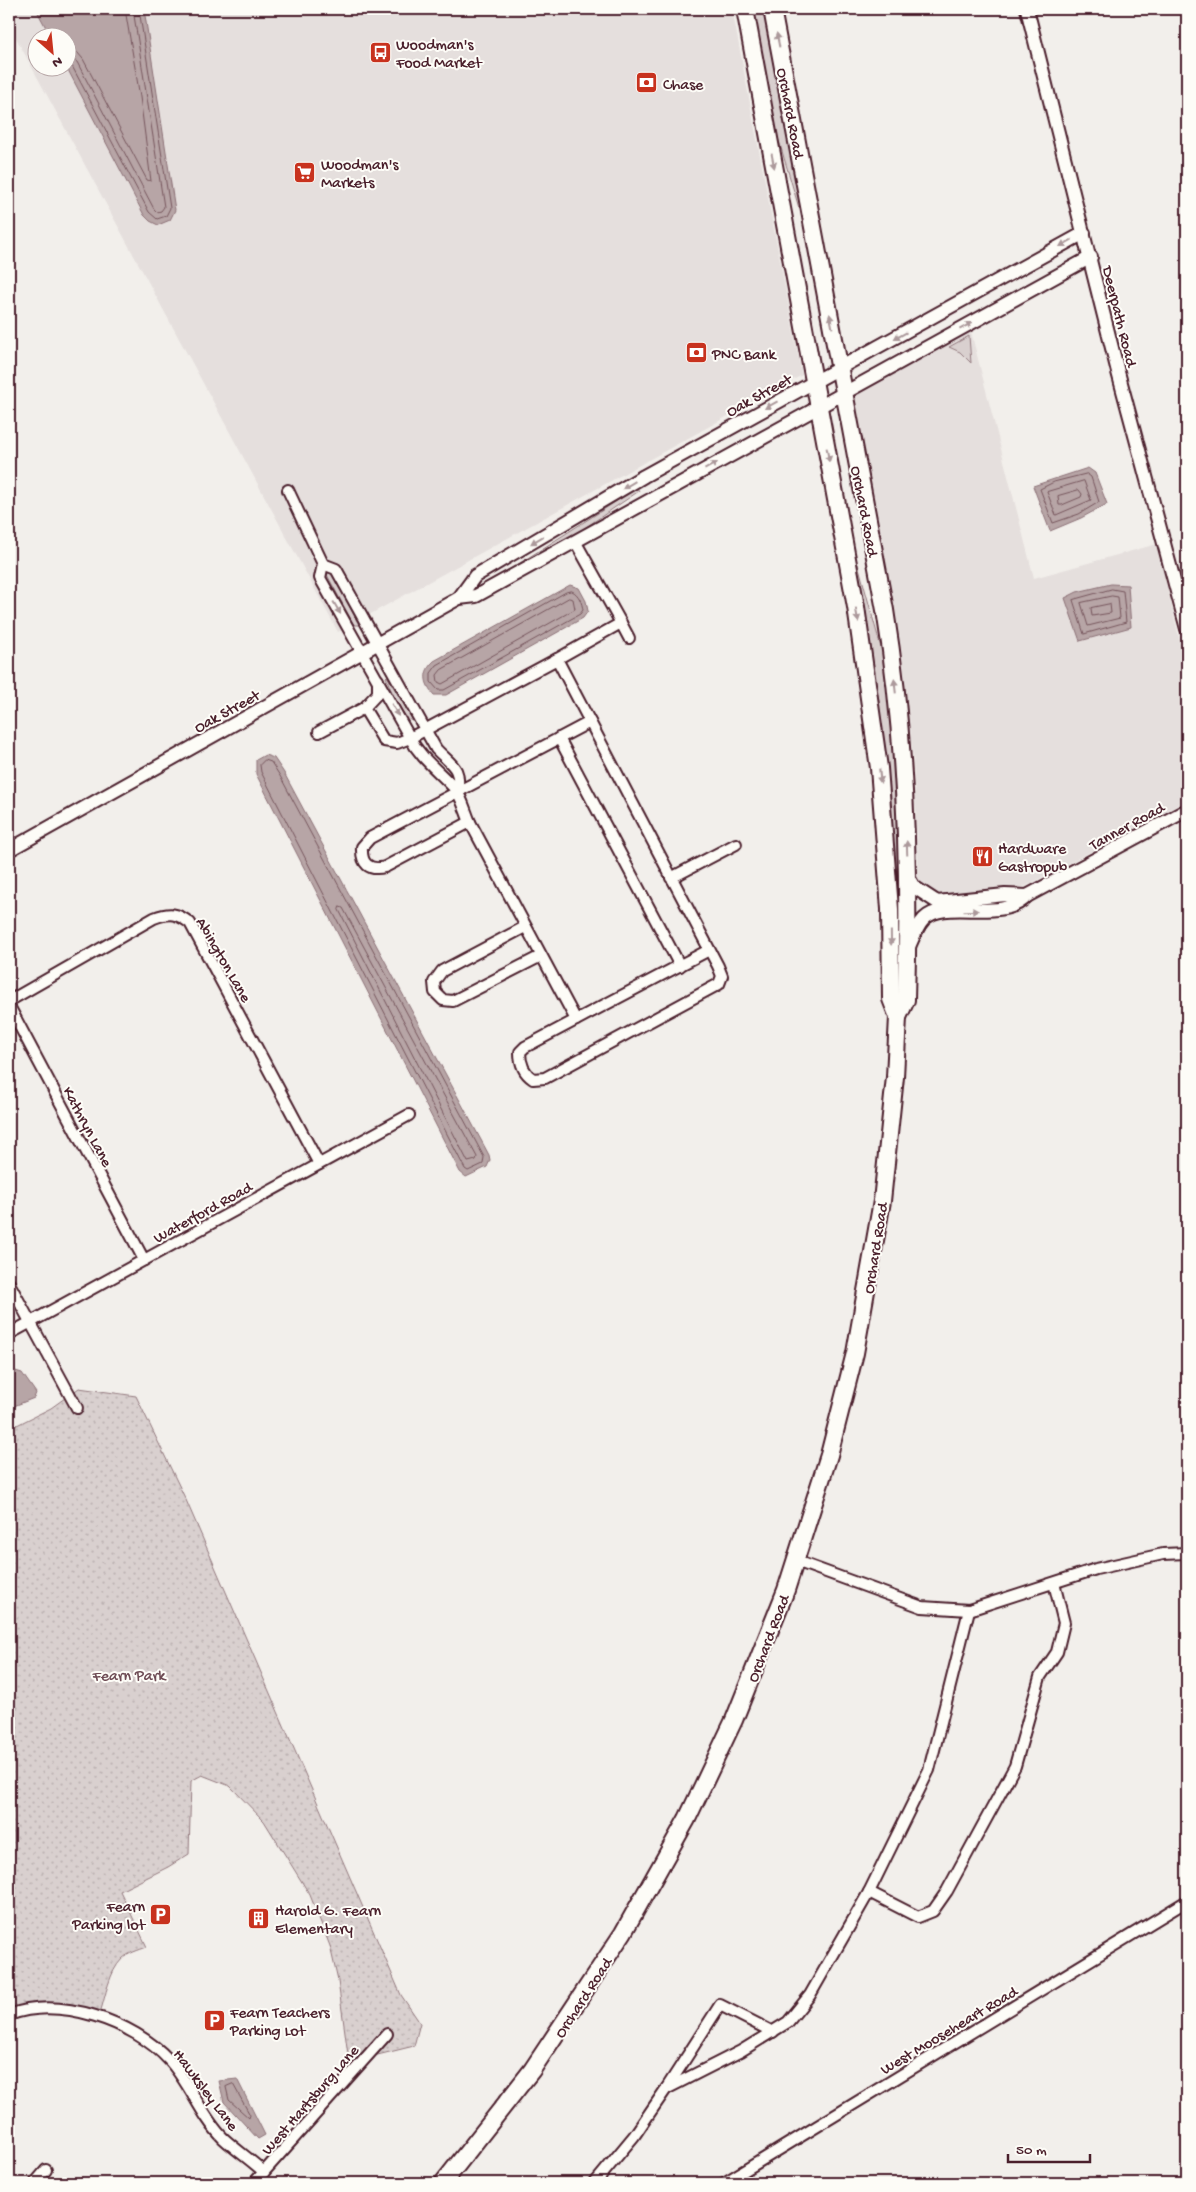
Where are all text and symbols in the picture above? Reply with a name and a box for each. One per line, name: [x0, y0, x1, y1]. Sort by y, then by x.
north arrow: [28, 28, 78, 78]
one-way arrow: [774, 32, 782, 48]
place label: Woodman's Food Market: [395, 37, 483, 74]
bus stop icon: Woodman's Food Market: [368, 40, 392, 64]
text: N: [49, 52, 65, 71]
street label: Orchard Road: [770, 67, 807, 162]
bank icon: Chase: [635, 71, 659, 95]
place label: Chase: [663, 77, 704, 96]
one-way arrow: [769, 153, 777, 169]
place label: Woodman's Markets: [321, 157, 399, 194]
supermarket icon: Woodman's Markets: [293, 160, 317, 184]
one-way arrow: [1059, 239, 1072, 248]
street label: Deerpath Road: [1096, 263, 1140, 371]
one-way arrow: [826, 312, 834, 328]
one-way arrow: [960, 321, 973, 330]
one-way arrow: [892, 332, 907, 340]
bank icon: PNC Bank: [684, 341, 708, 365]
place label: PNC Bank: [711, 347, 777, 366]
street label: Oak Street: [724, 371, 797, 423]
one-way arrow: [764, 401, 778, 409]
one-way arrow: [824, 447, 832, 463]
one-way arrow: [703, 462, 718, 470]
street label: Orchard Road: [844, 465, 881, 560]
one-way arrow: [623, 480, 636, 489]
one-way arrow: [530, 535, 544, 544]
one-way arrow: [332, 601, 341, 614]
one-way arrow: [853, 607, 861, 623]
one-way arrow: [891, 678, 899, 694]
street label: Oak Street: [192, 687, 265, 739]
one-way arrow: [391, 703, 399, 717]
one-way arrow: [876, 768, 884, 784]
street label: Tanner Road: [1086, 799, 1170, 857]
one-way arrow: [902, 840, 910, 856]
place label: Hardware Gastropub: [998, 841, 1068, 878]
restaurant icon: Hardware Gastropub: [970, 844, 994, 868]
one-way arrow: [963, 906, 979, 914]
street label: Abington Lane: [190, 915, 254, 1007]
one-way arrow: [887, 930, 895, 946]
street label: Kathryn Lane: [57, 1084, 115, 1172]
street label: Waterford Road: [151, 1178, 258, 1249]
street label: Orchard Road: [861, 1200, 894, 1295]
street label: Orchard Road: [745, 1591, 796, 1686]
park label: Fearn Park: [92, 1668, 167, 1687]
place label: Fearn Parking lot: [71, 1899, 146, 1936]
parking icon: Fearn Parking lot: [149, 1902, 173, 1926]
place label: Harold G. Fearn Elementary: [275, 1903, 382, 1940]
building icon: Harold G. Fearn Elementary: [247, 1906, 271, 1930]
street label: Orchard Road: [552, 1954, 619, 2043]
street label: West Mooseheart Road: [878, 1983, 1023, 2080]
place label: Fearn Teachers Parking Lot: [229, 2005, 331, 2042]
parking icon: Fearn Teachers Parking Lot: [202, 2008, 226, 2032]
street label: West Hartsburg Lane: [259, 2042, 365, 2160]
street label: Hawksley Lane: [167, 2046, 242, 2136]
scale bar: [1008, 2132, 1091, 2164]
text: 50 m: [1016, 2142, 1047, 2160]

